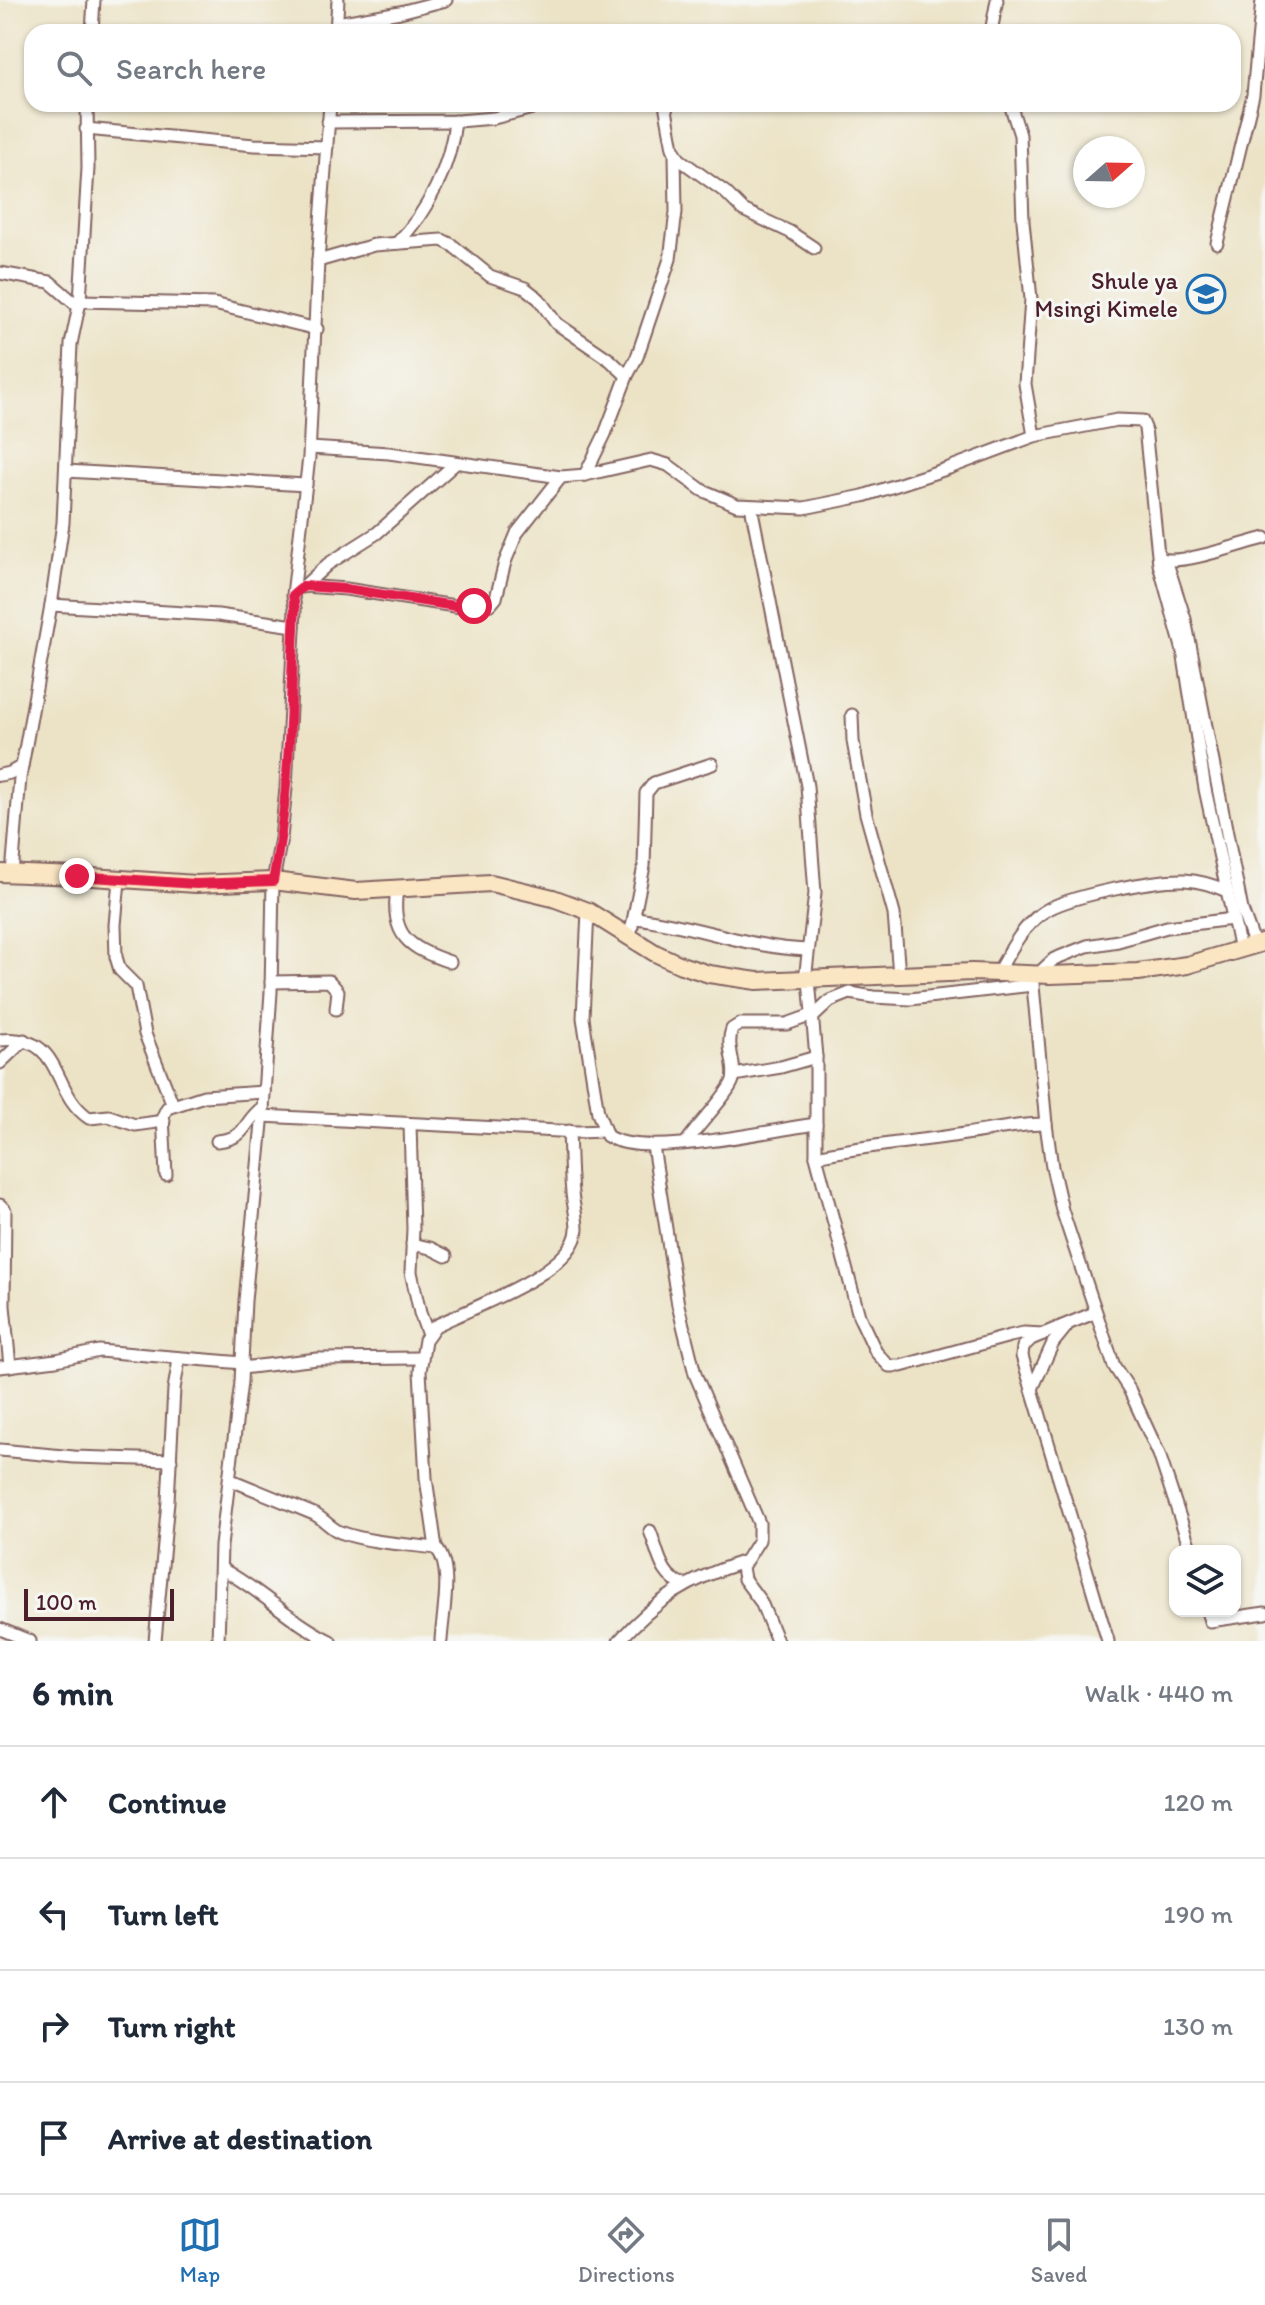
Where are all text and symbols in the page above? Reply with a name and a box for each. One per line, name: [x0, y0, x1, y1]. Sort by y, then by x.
search box: [24, 24, 1241, 112]
icon: search: [52, 46, 96, 90]
text: Search here: [116, 50, 266, 87]
north arrow: [1073, 136, 1145, 208]
place label: Shule ya Msingi Kimele: [1034, 266, 1179, 323]
school or university icon: Shule ya Msingi Kimele: [1185, 273, 1227, 315]
route start: [456, 588, 492, 624]
route end: [59, 858, 95, 894]
map controls: [1169, 1545, 1241, 1617]
button: layers: [1169, 1545, 1241, 1617]
scale bar: [24, 1585, 174, 1621]
text: 100 m: [36, 1589, 97, 1616]
text: 6 min: [32, 1673, 113, 1714]
text: Walk · 440 m: [1085, 1677, 1233, 1709]
icon: ahead: [32, 1780, 76, 1824]
text: Continue: [108, 1784, 227, 1821]
text: 120 m: [1164, 1786, 1233, 1818]
icon: left: [32, 1892, 76, 1936]
text: Turn left: [108, 1896, 219, 1933]
text: 190 m: [1164, 1898, 1233, 1930]
icon: right: [32, 2004, 76, 2048]
text: Turn right: [108, 2008, 236, 2045]
text: 130 m: [1163, 2010, 1233, 2042]
icon: arrive: [32, 2116, 76, 2160]
text: Arrive at destination: [108, 2120, 372, 2157]
tab: Map: [178, 2213, 222, 2288]
tab: Directions: [578, 2213, 675, 2288]
tab: Saved: [1031, 2213, 1087, 2288]

